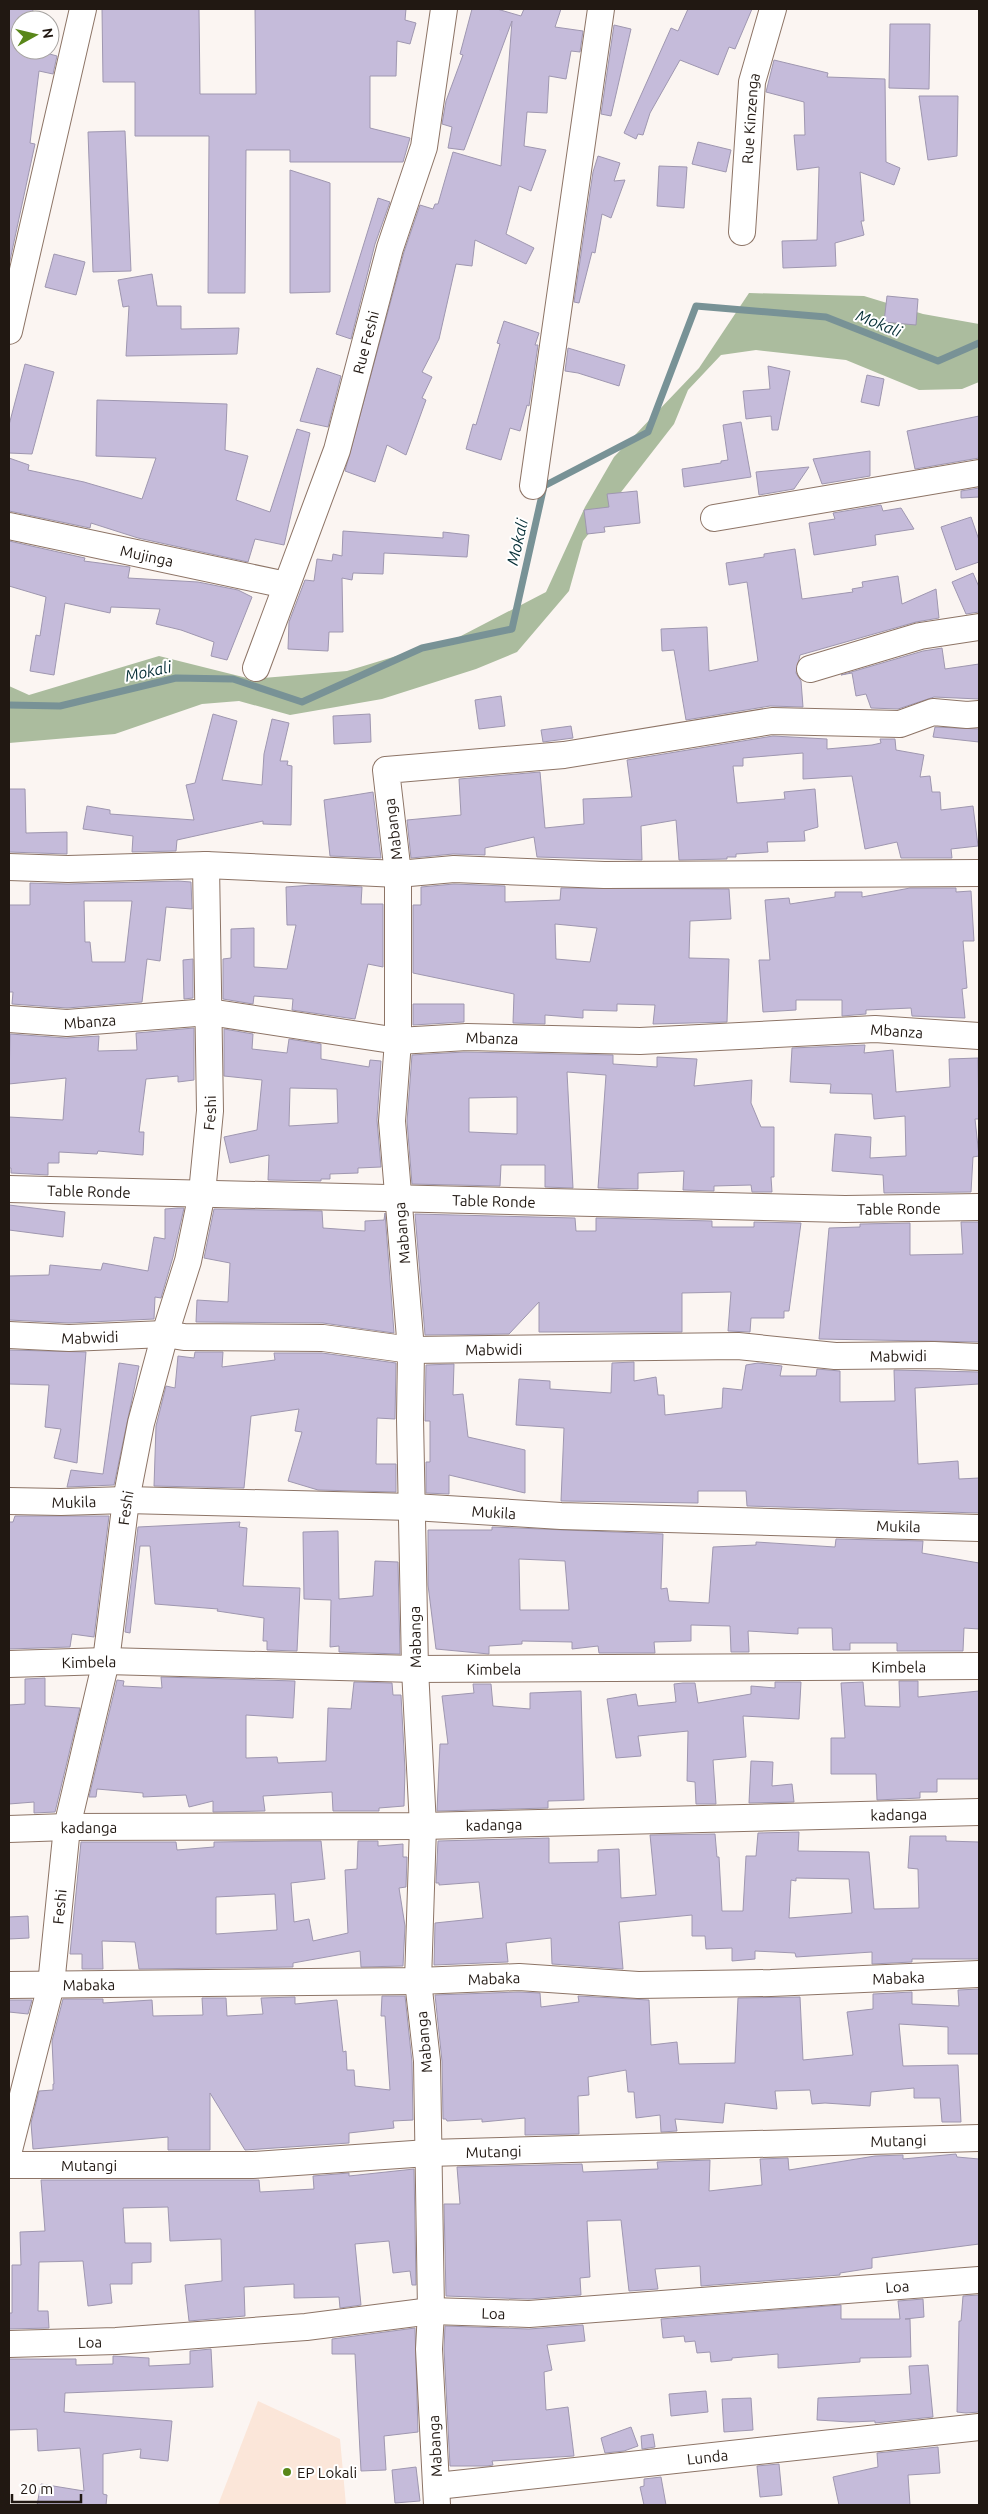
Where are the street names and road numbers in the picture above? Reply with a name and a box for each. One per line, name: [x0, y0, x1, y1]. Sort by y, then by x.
street label: Rue Kinzenga: [738, 71, 763, 164]
street label: Rue Feshi: [349, 309, 382, 376]
street label: Mujinga: [119, 541, 175, 569]
street label: Mabanga: [381, 797, 405, 861]
street label: Mbanza: [63, 1011, 117, 1032]
street label: Mbanza: [870, 1020, 924, 1041]
street label: Mbanza: [466, 1028, 519, 1047]
street label: Feshi: [200, 1095, 219, 1131]
street label: Table Ronde: [47, 1181, 131, 1200]
street label: Table Ronde: [452, 1191, 536, 1210]
street label: Table Ronde: [857, 1199, 941, 1217]
street label: Mabanga: [391, 1201, 413, 1265]
street label: Mabwidi: [61, 1327, 119, 1347]
street label: Mabwidi: [465, 1340, 523, 1358]
street label: Mabwidi: [870, 1347, 927, 1364]
street label: Feshi: [114, 1489, 136, 1526]
street label: Mukila: [52, 1492, 97, 1511]
street label: Mukila: [471, 1502, 516, 1522]
street label: Mukila: [876, 1517, 921, 1535]
street label: Mabanga: [406, 1606, 424, 1668]
street label: Kimbela: [61, 1652, 117, 1671]
street label: Kimbela: [871, 1658, 926, 1675]
street label: Kimbela: [466, 1660, 521, 1677]
street label: kadanga: [870, 1805, 927, 1823]
street label: kadanga: [465, 1815, 523, 1833]
street label: kadanga: [60, 1818, 117, 1836]
street label: Feshi: [49, 1888, 69, 1925]
street label: Mabaka: [467, 1968, 521, 1988]
street label: Mabaka: [872, 1968, 925, 1987]
street label: Mabaka: [63, 1975, 115, 1993]
street label: Mabanga: [413, 2010, 435, 2074]
street label: Mutangi: [870, 2131, 927, 2149]
street label: Mutangi: [465, 2142, 522, 2160]
street label: Mutangi: [61, 2157, 117, 2174]
street label: Loa: [885, 2277, 910, 2296]
street label: Loa: [481, 2304, 506, 2322]
street label: Loa: [78, 2333, 102, 2351]
street label: Mabanga: [425, 2415, 445, 2477]
street label: Lunda: [686, 2446, 729, 2467]

